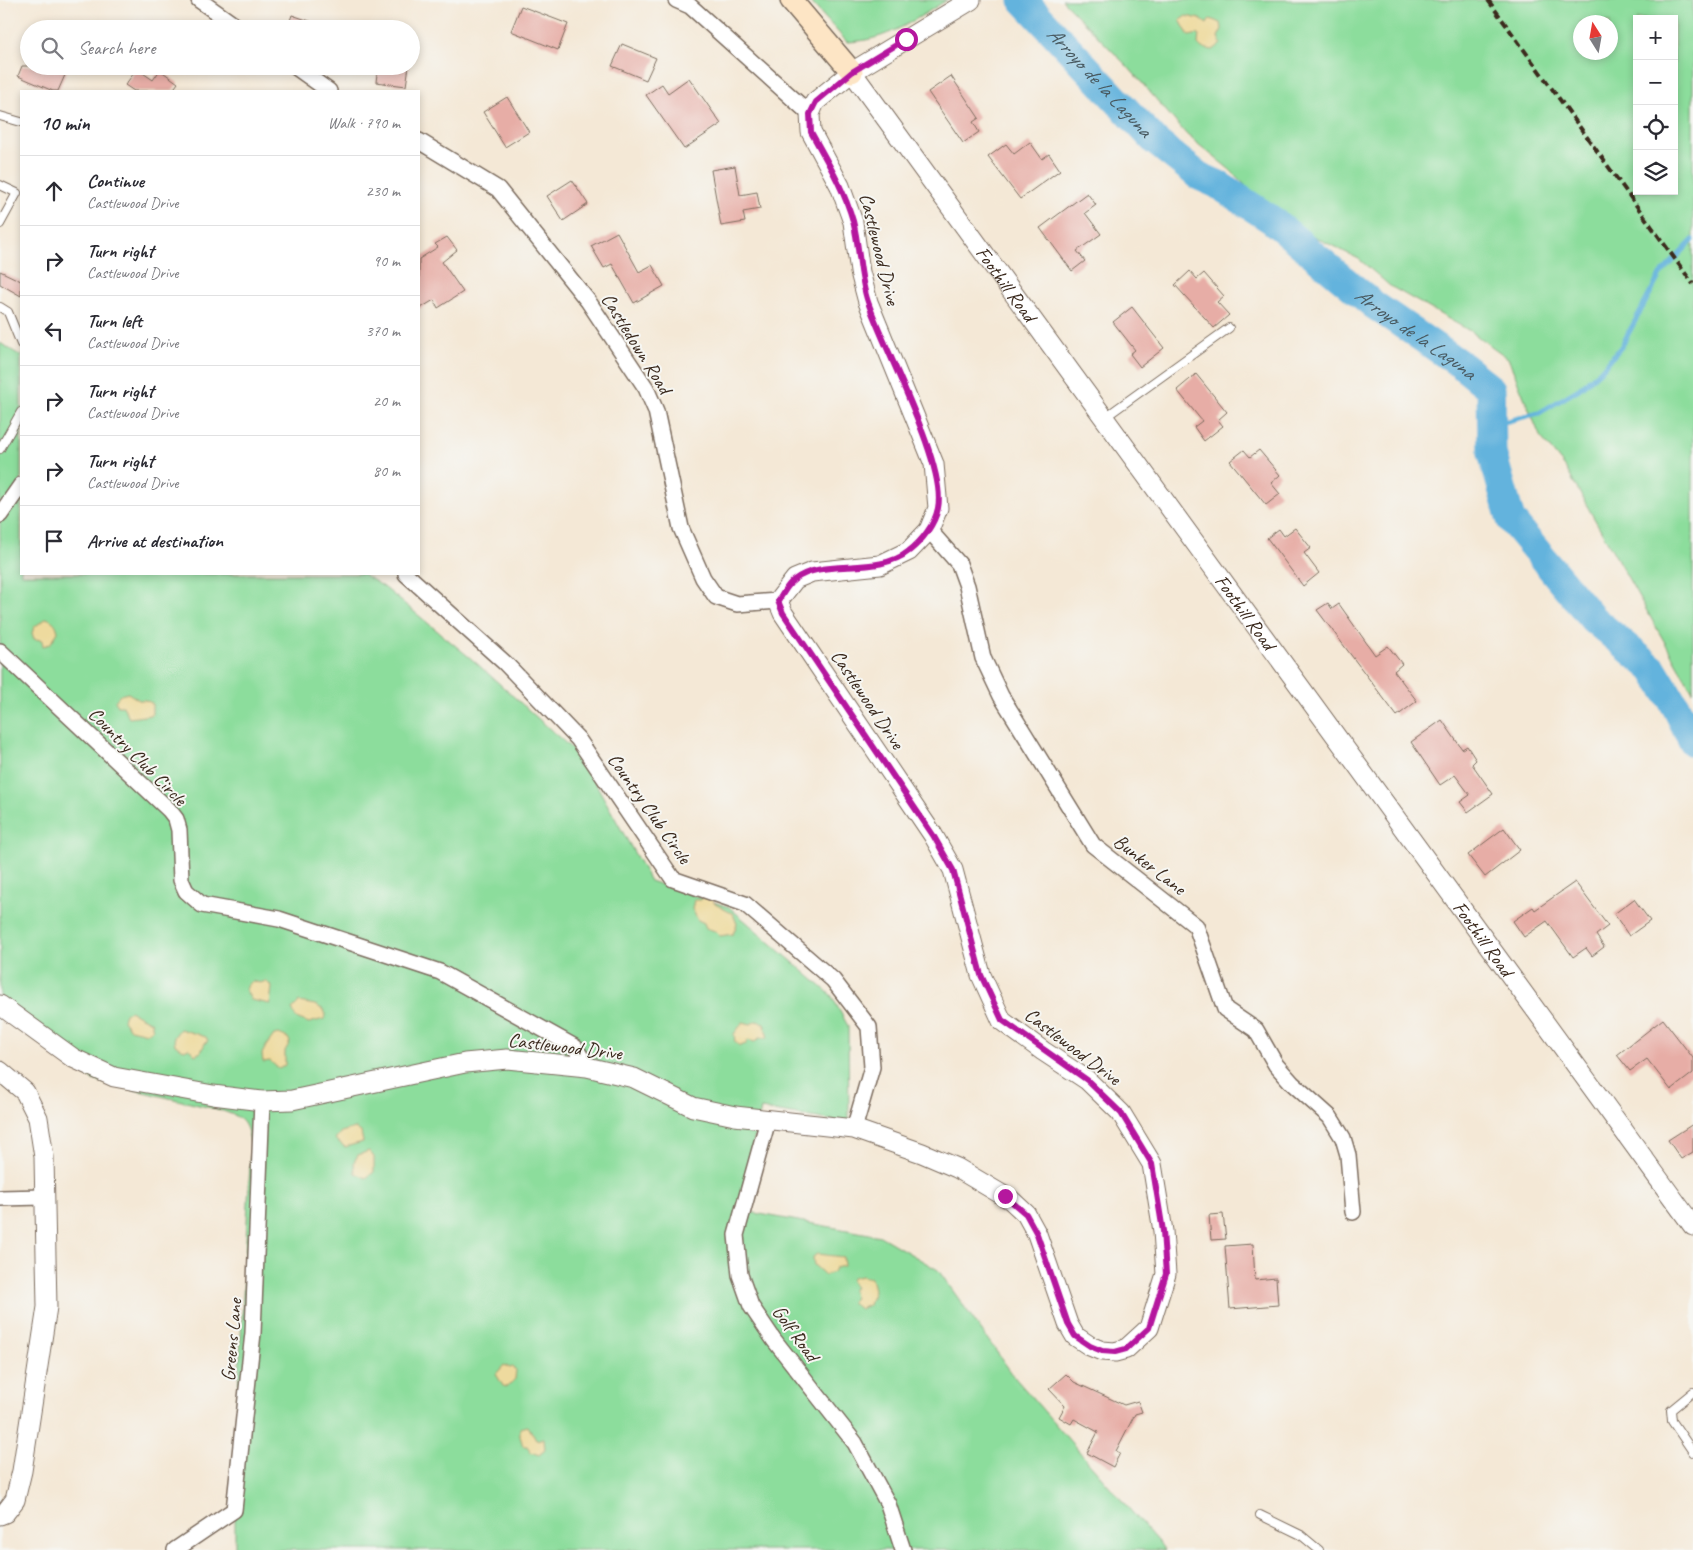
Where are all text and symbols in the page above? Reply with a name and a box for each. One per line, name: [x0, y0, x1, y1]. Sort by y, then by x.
north arrow: [1573, 15, 1618, 60]
map controls: [1633, 15, 1678, 195]
button: +: [1633, 15, 1678, 60]
search box: [20, 20, 420, 75]
water label: Arroyo de la Laguna: [1042, 21, 1159, 144]
route start: [895, 28, 918, 51]
icon: search: [38, 34, 66, 62]
text: Search here: [78, 36, 155, 60]
button: −: [1633, 60, 1678, 105]
button: locate: [1633, 105, 1678, 150]
text: 10 min: [40, 110, 90, 136]
text: Walk · 790 m: [328, 113, 400, 133]
button: layers: [1633, 150, 1678, 195]
text: Continue: [87, 169, 144, 193]
icon: ahead: [40, 177, 68, 205]
text: 230 m: [366, 181, 400, 201]
street label: Castlewood Drive: [854, 191, 906, 309]
text: Castlewood Drive: [87, 193, 178, 213]
text: Turn right: [87, 239, 154, 263]
street label: Foothill Road: [970, 241, 1044, 329]
icon: right: [40, 247, 68, 275]
text: 90 m: [373, 251, 400, 271]
text: Castlewood Drive: [87, 263, 178, 283]
water label: Arroyo de la Laguna: [1350, 282, 1483, 386]
street label: Castledown Road: [596, 288, 679, 401]
text: Turn left: [87, 309, 142, 333]
icon: left: [40, 317, 68, 345]
text: 370 m: [366, 321, 400, 341]
text: Castlewood Drive: [87, 333, 178, 353]
text: Turn right: [87, 379, 154, 403]
icon: right: [40, 387, 68, 415]
text: 20 m: [373, 391, 400, 411]
text: Castlewood Drive: [87, 403, 178, 423]
text: Turn right: [87, 449, 154, 473]
icon: right: [40, 457, 68, 485]
text: 80 m: [373, 461, 400, 481]
text: Castlewood Drive: [87, 473, 178, 493]
icon: arrive: [40, 527, 68, 555]
text: Arrive at destination: [87, 529, 223, 553]
street label: Foothill Road: [1209, 569, 1283, 657]
street label: Castlewood Drive: [825, 645, 911, 755]
street label: Country Club Circle: [83, 702, 193, 812]
street label: Country Club Circle: [602, 748, 698, 870]
street label: Bunker Lane: [1109, 828, 1192, 901]
street label: Foothill Road: [1447, 896, 1521, 984]
street label: Castlewood Drive: [1020, 1002, 1127, 1092]
street label: Castlewood Drive: [507, 1027, 625, 1066]
route end: [994, 1185, 1017, 1208]
street label: Greens Lane: [215, 1296, 248, 1382]
street label: Golf Road: [767, 1300, 826, 1369]

